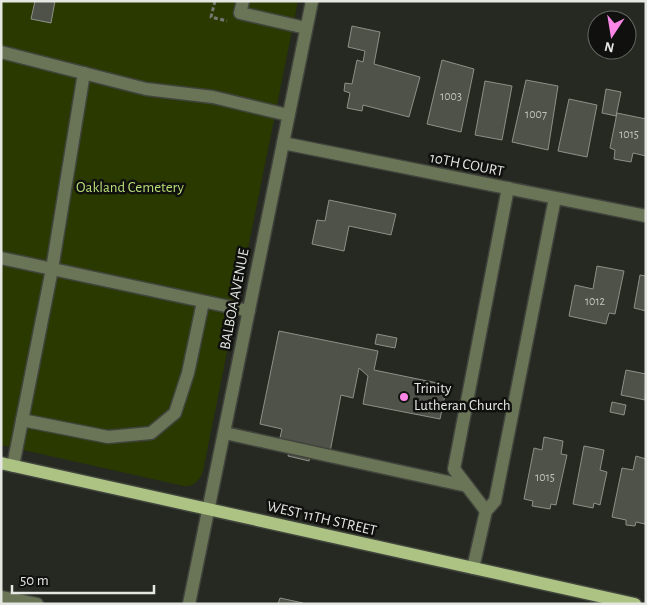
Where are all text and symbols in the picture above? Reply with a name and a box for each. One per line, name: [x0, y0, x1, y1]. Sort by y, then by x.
north arrow: [587, 10, 637, 60]
text: N: [603, 39, 616, 55]
house number: 1003: [440, 90, 462, 102]
house number: 1007: [525, 108, 547, 120]
house number: 1015: [619, 128, 639, 140]
street label: 10TH COURT: [429, 150, 506, 179]
park label: Oakland Cemetery: [76, 180, 185, 195]
street label: BALBOA AVENUE: [217, 247, 252, 351]
house number: 1012: [585, 295, 606, 307]
place label: Trinity Lutheran Church: [414, 381, 511, 413]
marker: Trinity Lutheran Church: [398, 391, 410, 403]
house number: 1015: [535, 471, 555, 483]
street label: WEST 11TH STREET: [266, 499, 379, 539]
scale bar: [12, 562, 155, 594]
text: 50 m: [20, 573, 49, 588]

